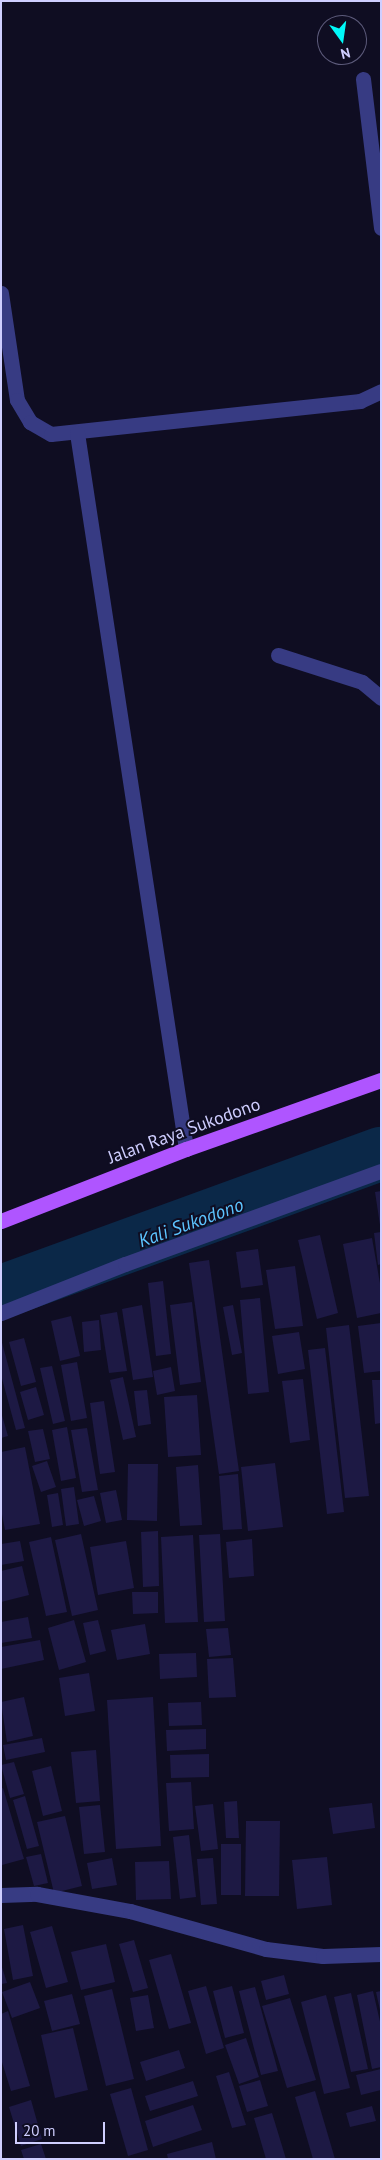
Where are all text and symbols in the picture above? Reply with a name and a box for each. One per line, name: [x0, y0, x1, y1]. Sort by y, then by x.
north arrow: [317, 15, 367, 65]
text: N: [339, 44, 352, 63]
street label: Jalan Raya Sukodono: [105, 1093, 263, 1169]
water label: Kali Sukodono: [135, 1193, 247, 1253]
scale bar: [18, 2112, 108, 2144]
text: 20 m: [23, 2121, 56, 2140]

